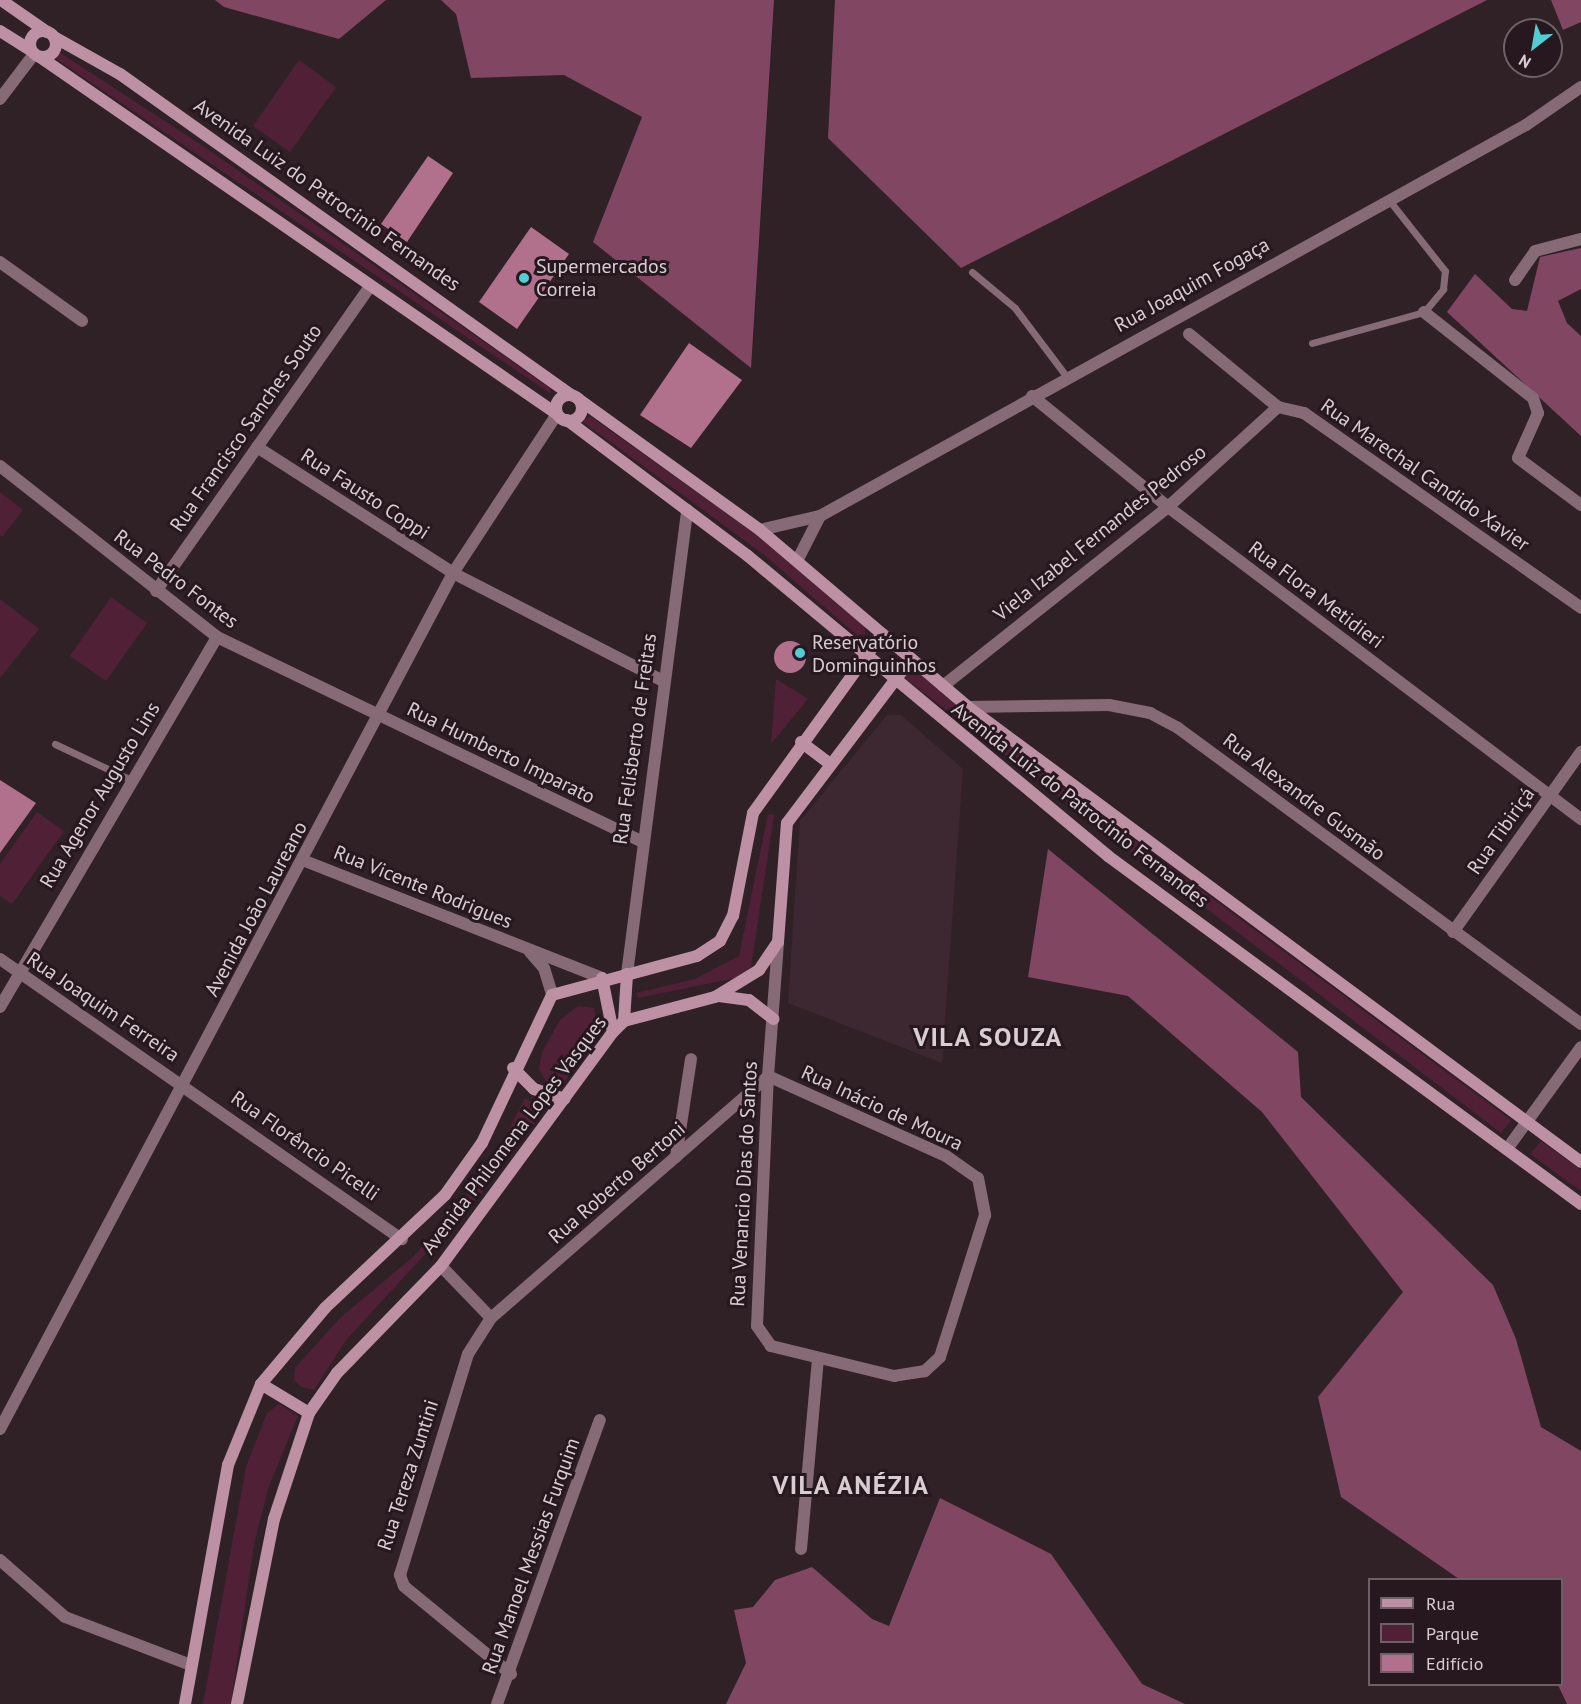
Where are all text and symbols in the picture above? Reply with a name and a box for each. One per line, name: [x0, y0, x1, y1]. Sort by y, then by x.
north arrow: [1503, 18, 1563, 78]
text: N: [1515, 50, 1534, 73]
street label: Avenida Luiz do Patrocinio Fernandes: [189, 93, 465, 297]
street label: Rua Joaquim Fogaça: [1110, 232, 1274, 338]
place label: Supermercados Correia: [536, 254, 667, 301]
marker: Supermercados Correia: [517, 271, 531, 285]
street label: Rua Francisco Sanches Souto: [165, 320, 327, 536]
street label: Rua Marechal Candido Xavier: [1316, 394, 1534, 556]
street label: Viela Izabel Fernandes Pedroso: [989, 440, 1211, 626]
street label: Rua Fausto Coppi: [296, 444, 434, 544]
street label: Rua Pedro Fontes: [109, 525, 243, 633]
street label: Rua Flora Metidieri: [1244, 536, 1388, 654]
place label: Reservatório Dominguinhos: [812, 630, 936, 677]
street label: Rua Felisberto de Freitas: [608, 632, 662, 846]
marker: Reservatório Dominguinhos: [793, 646, 807, 660]
street label: Rua Agenor Augusto Lins: [35, 697, 165, 893]
street label: Rua Humberto Imparato: [403, 697, 599, 809]
street label: Avenida Luiz do Patrocinio Fernandes: [947, 697, 1213, 913]
street label: Rua Alexandre Gusmão: [1218, 728, 1390, 866]
street label: Rua Tibiriçá: [1462, 783, 1540, 879]
street label: Avenida João Laureano: [200, 817, 312, 1001]
street label: Rua Vicente Rodrigues: [330, 840, 516, 934]
street label: Rua Joaquim Ferreira: [22, 947, 184, 1067]
street label: Avenida Philomena Lopes Vasques: [416, 1011, 612, 1259]
district label: VILA SOUZA: [913, 1021, 1063, 1053]
street label: Rua Venancio Dias do Santos: [726, 1060, 762, 1308]
street label: Rua Inácio de Moura: [798, 1060, 966, 1156]
street label: Rua Florêncio Picelli: [226, 1086, 384, 1206]
street label: Rua Roberto Bertoni: [544, 1117, 690, 1249]
street label: Rua Tereza Zuntini: [372, 1396, 444, 1554]
street label: Rua Manoel Messias Furquim: [477, 1435, 585, 1677]
district label: VILA ANÉZIA: [771, 1469, 931, 1501]
legend: [1368, 1578, 1563, 1686]
text: Rua: [1426, 1592, 1455, 1615]
text: Parque: [1426, 1622, 1479, 1645]
text: Edifício: [1426, 1652, 1483, 1675]

